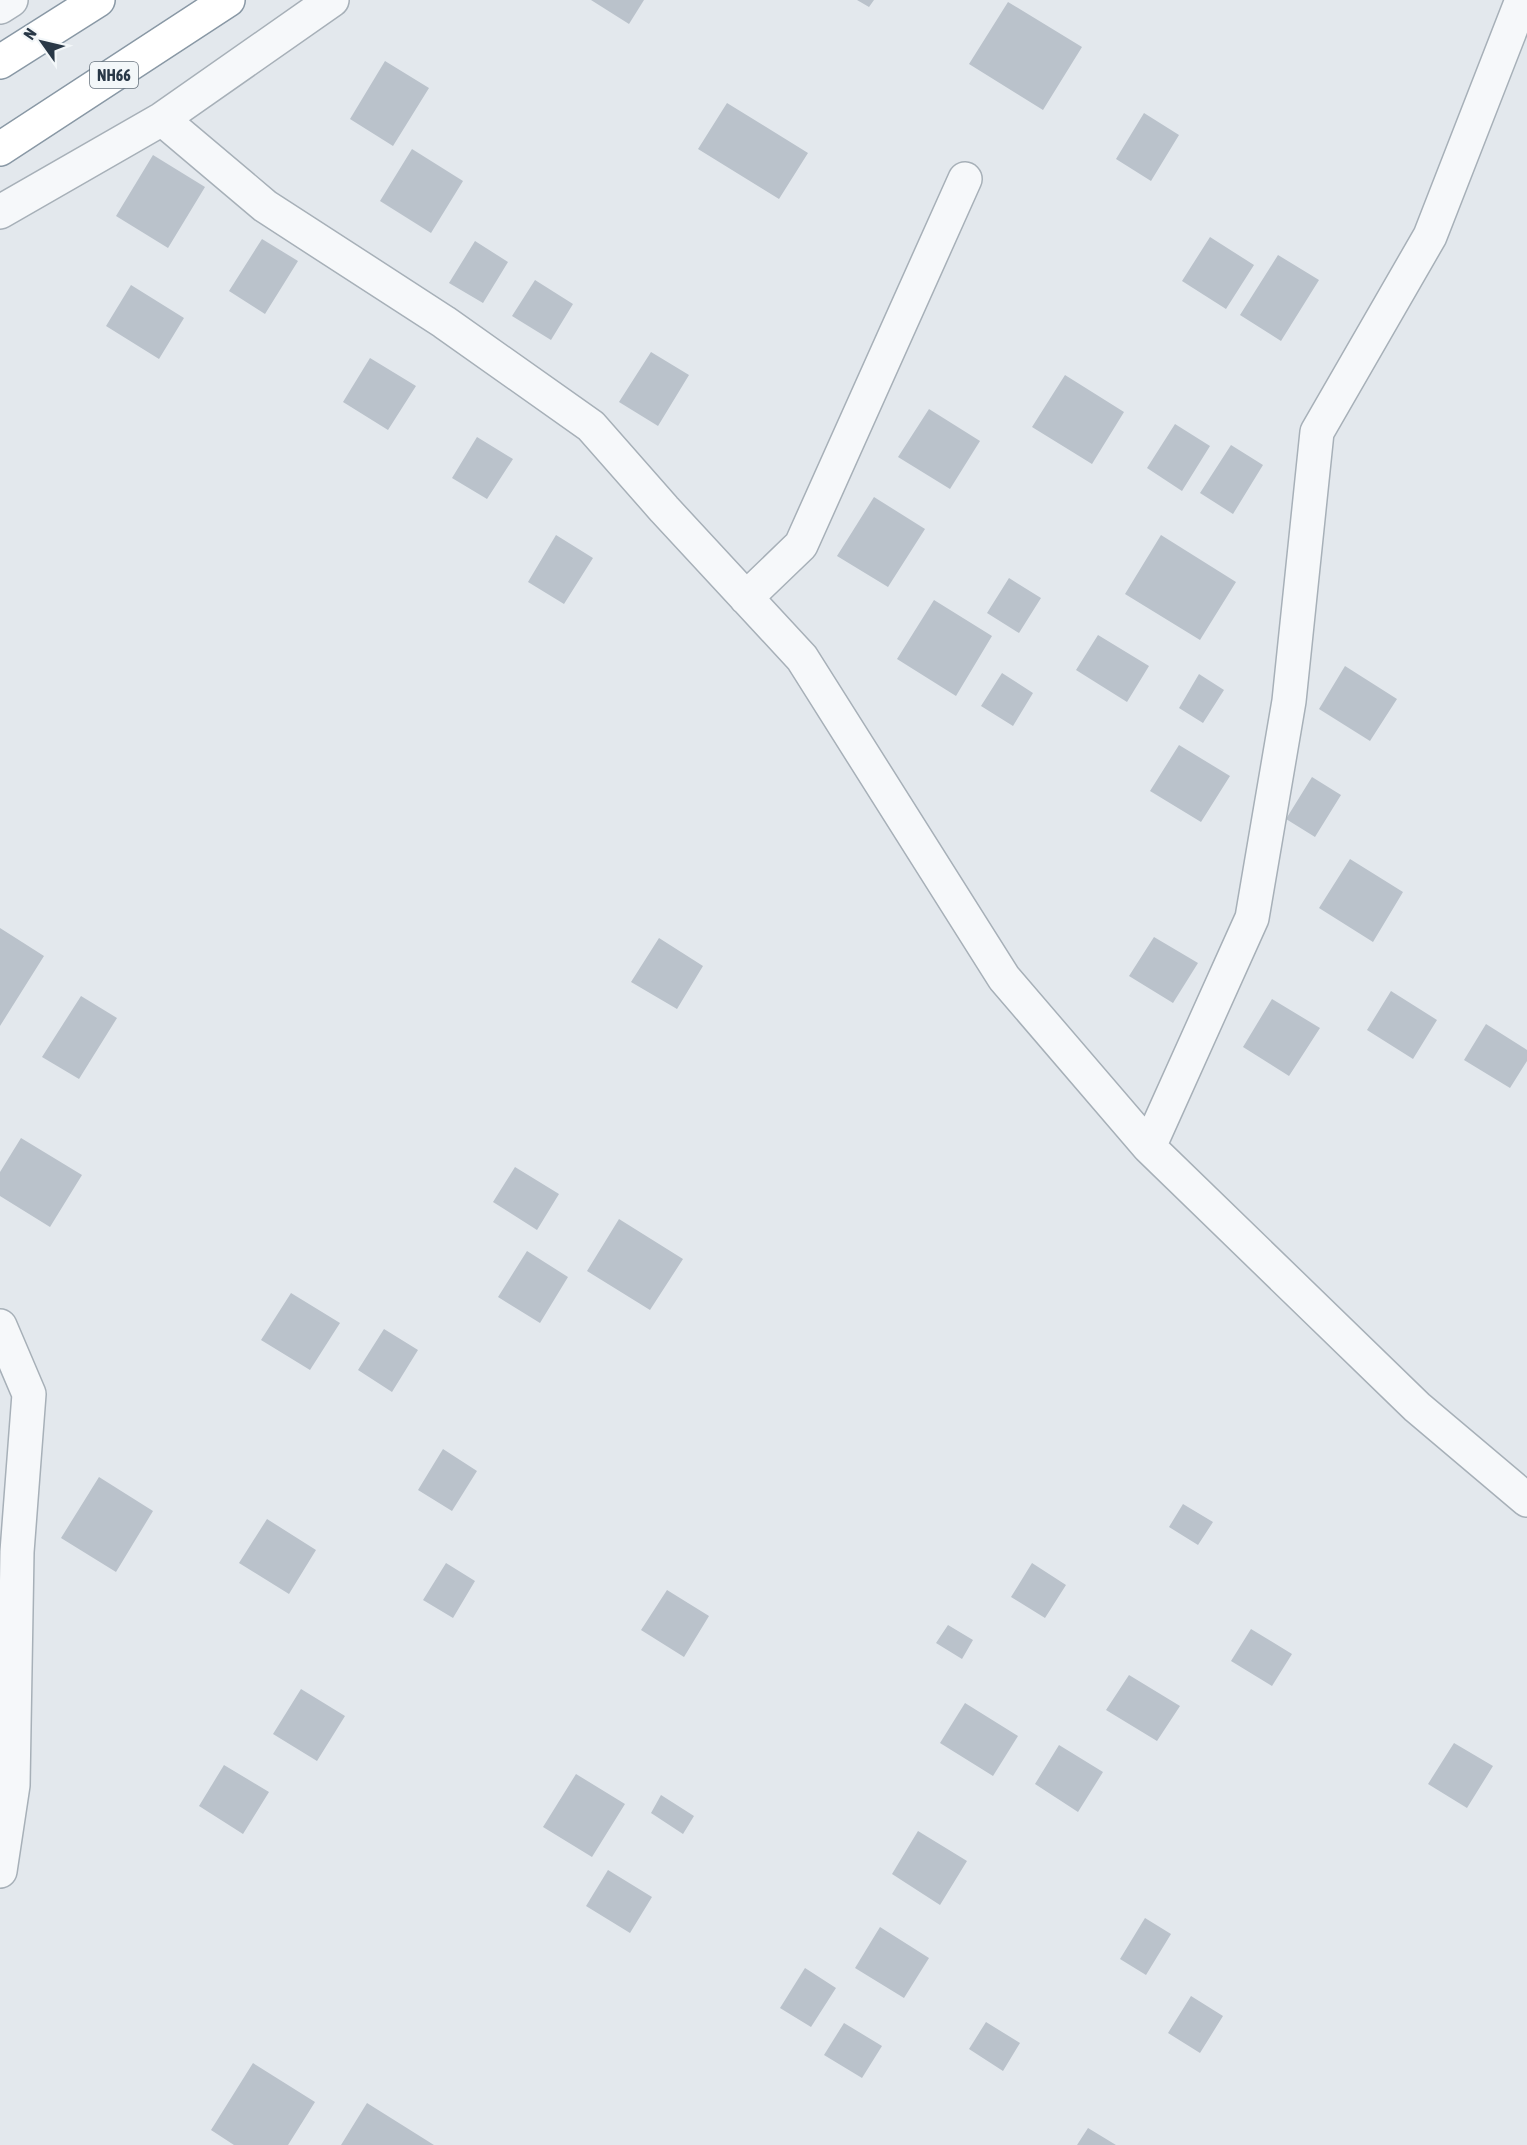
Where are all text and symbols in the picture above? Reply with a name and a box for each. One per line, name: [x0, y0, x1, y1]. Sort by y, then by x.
north arrow: [12, 12, 72, 72]
text: N: [19, 25, 40, 43]
road number: NH66: [90, 62, 138, 88]

